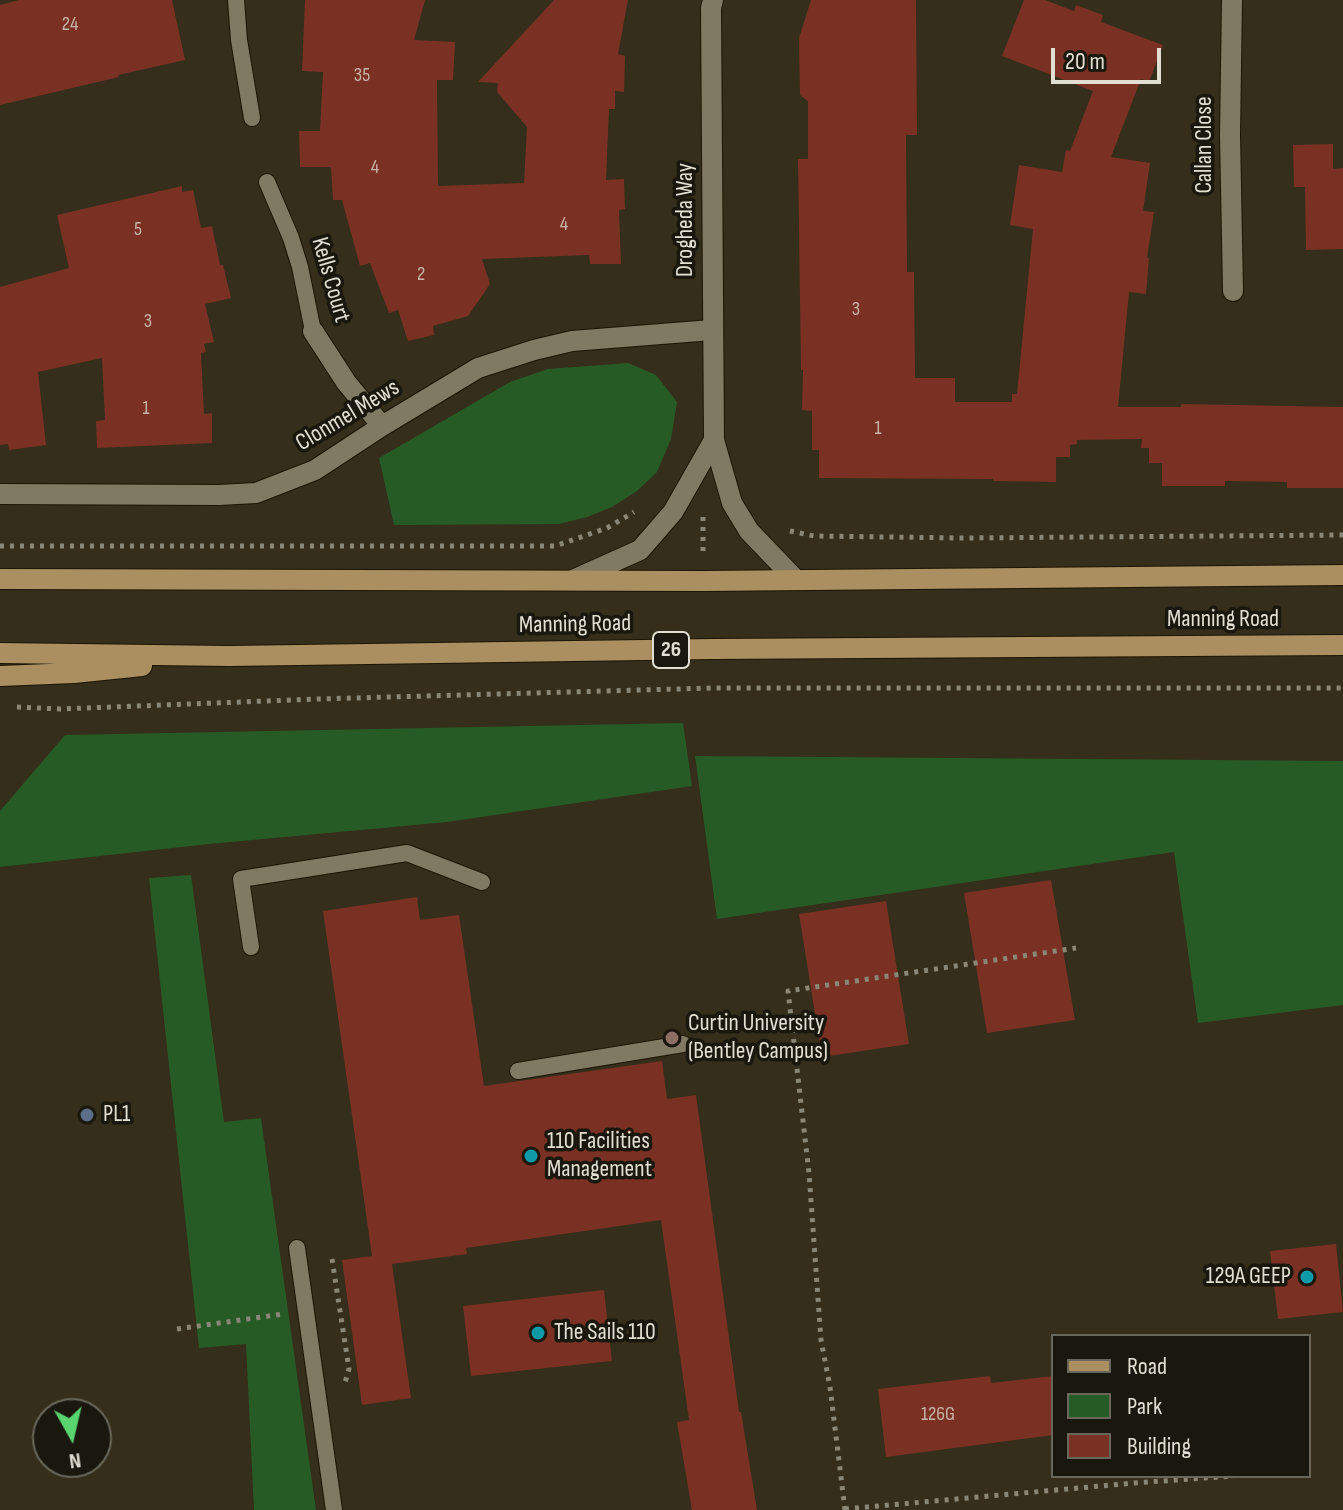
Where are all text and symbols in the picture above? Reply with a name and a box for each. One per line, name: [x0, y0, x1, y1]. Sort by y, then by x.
house number: 24: [62, 13, 78, 37]
scale bar: [1055, 32, 1165, 82]
text: 20 m: [1065, 47, 1105, 76]
house number: 35: [354, 64, 370, 88]
street label: Callan Close: [1191, 96, 1219, 194]
house number: 4: [371, 156, 379, 180]
street label: Drogheda Way: [672, 163, 700, 277]
house number: 4: [560, 213, 568, 237]
house number: 5: [134, 218, 142, 242]
street label: Kells Court: [304, 234, 356, 326]
house number: 2: [417, 263, 425, 287]
house number: 3: [852, 298, 860, 322]
house number: 3: [144, 310, 152, 334]
street label: Clonmel Mews: [291, 374, 405, 458]
house number: 1: [143, 397, 149, 421]
house number: 1: [875, 417, 881, 441]
street label: Manning Road: [1167, 606, 1279, 634]
street label: Manning Road: [519, 610, 631, 640]
road number: 26: [653, 632, 689, 668]
place label: Curtin University (Bentley Campus): [688, 1010, 828, 1066]
marker: Curtin University (Bentley Campus): [663, 1029, 681, 1047]
place label: PL1: [103, 1101, 130, 1129]
marker: PL1: [78, 1106, 96, 1124]
place label: 110 Facilities Management: [547, 1128, 652, 1184]
marker: 110 Facilities Management: [522, 1147, 540, 1165]
place label: 129A GEEP: [1206, 1263, 1291, 1291]
marker: 129A GEEP: [1298, 1268, 1316, 1286]
place label: The Sails 110: [554, 1319, 656, 1347]
marker: The Sails 110: [529, 1324, 547, 1342]
legend: [1051, 1334, 1311, 1478]
text: Road: [1127, 1352, 1167, 1381]
text: Park: [1127, 1392, 1162, 1421]
north arrow: [32, 1398, 112, 1478]
house number: 126G: [921, 1403, 955, 1427]
text: Building: [1127, 1432, 1191, 1461]
text: N: [67, 1446, 83, 1474]

